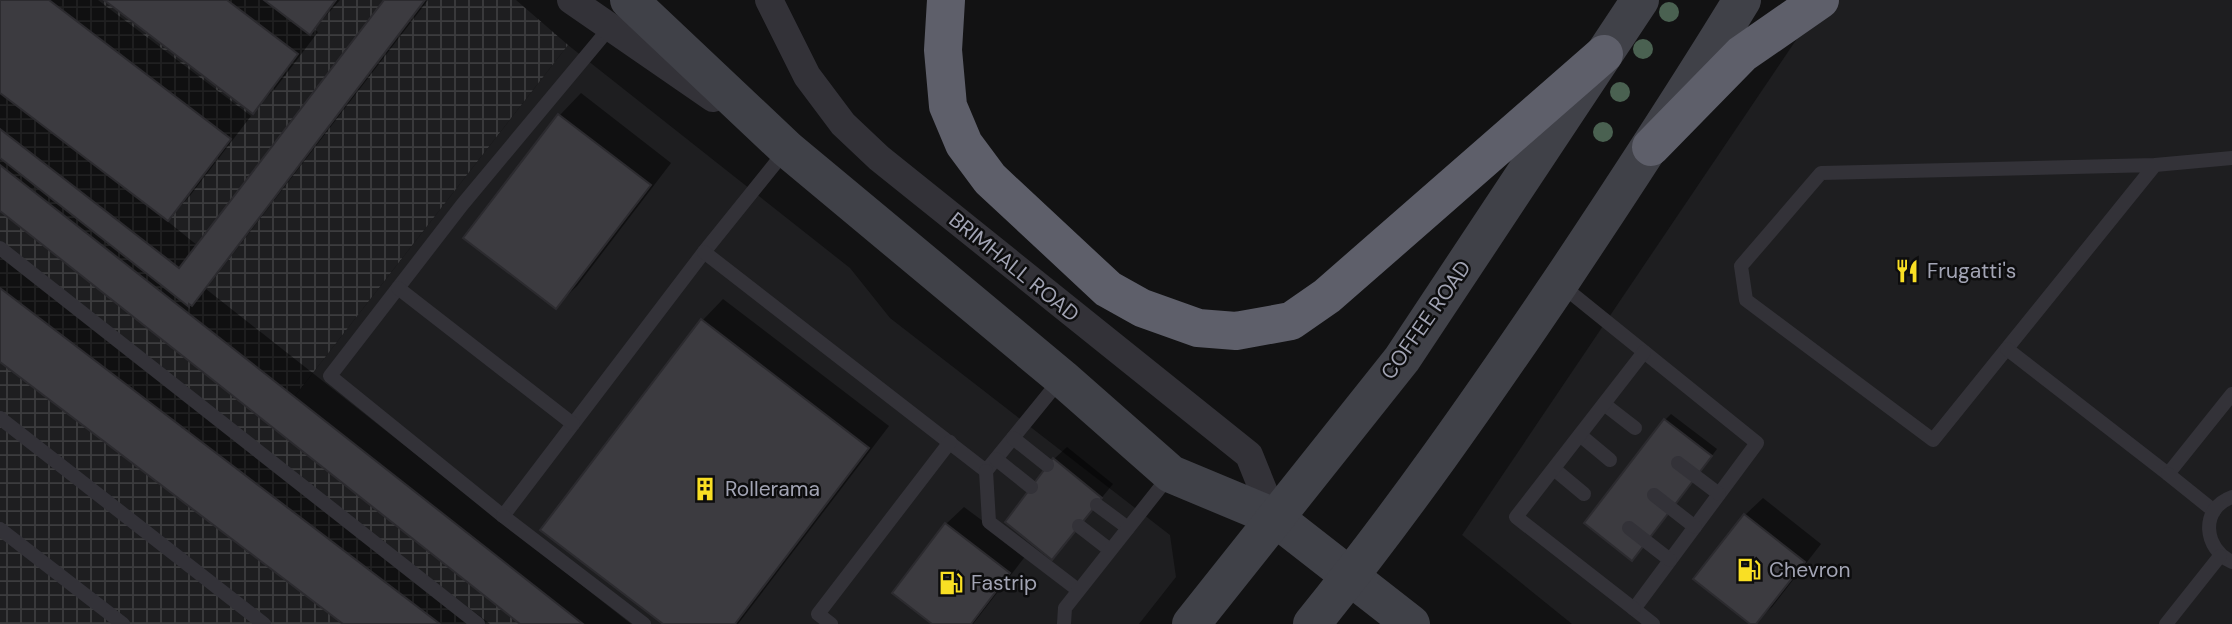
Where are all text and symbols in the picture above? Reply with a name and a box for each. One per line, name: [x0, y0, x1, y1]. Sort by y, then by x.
street label: BRIMHALL ROAD: [943, 206, 1085, 328]
street label: COFFEE ROAD: [1375, 255, 1477, 385]
restaurant icon: Frugatti's: [1893, 257, 1921, 285]
place label: Frugatti's: [1927, 257, 2016, 285]
building icon: Rollerama: [691, 475, 719, 503]
place label: Rollerama: [725, 475, 820, 503]
fuel station icon: Chevron: [1735, 556, 1763, 584]
place label: Chevron: [1769, 556, 1851, 584]
fuel station icon: Fastrip: [937, 569, 965, 597]
place label: Fastrip: [971, 569, 1037, 597]

